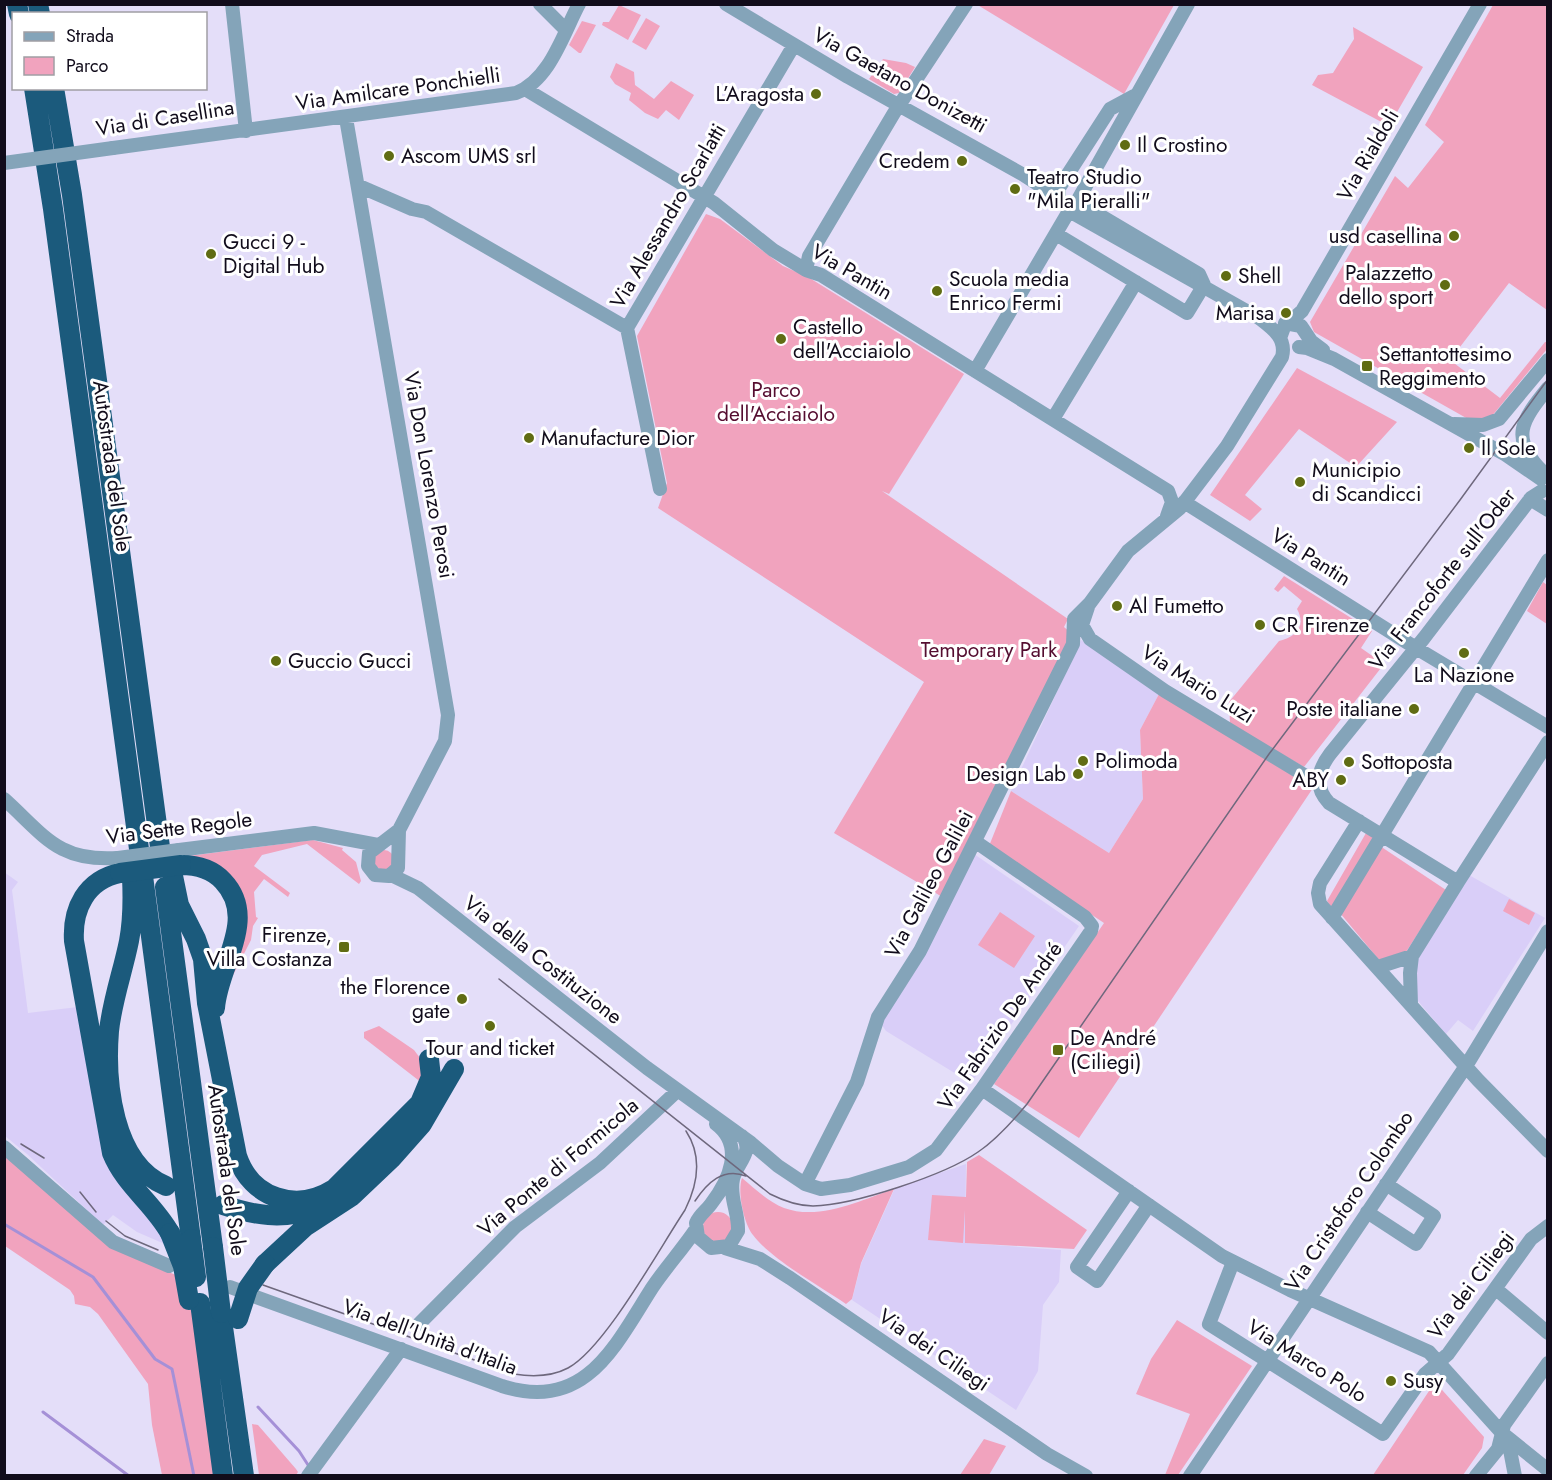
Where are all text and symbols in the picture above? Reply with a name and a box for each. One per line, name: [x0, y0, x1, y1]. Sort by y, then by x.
legend: [12, 12, 207, 90]
street label: Via Gaetano Donizetti: [808, 20, 992, 140]
text: Strada: [66, 23, 114, 49]
text: Parco: [66, 53, 108, 79]
street label: Via Amilcare Ponchielli: [294, 60, 502, 118]
place label: L’Aragosta: [716, 79, 804, 109]
marker: L’Aragosta: [809, 87, 823, 101]
street label: Via di Casellina: [94, 92, 236, 144]
street label: Via Rialdoli: [1330, 104, 1406, 206]
street label: Via Alessandro Scarlatti: [603, 118, 733, 314]
place label: Il Crostino: [1137, 130, 1227, 160]
marker: Il Crostino: [1118, 138, 1132, 152]
place label: Ascom UMS srl: [401, 141, 536, 171]
place label: Credem: [879, 146, 950, 176]
marker: Ascom UMS srl: [382, 149, 396, 163]
marker: Credem: [955, 154, 969, 168]
place label: Teatro Studio "Mila Pieralli": [1027, 162, 1150, 216]
marker: Teatro Studio "Mila Pieralli": [1008, 182, 1022, 196]
place label: usd casellina: [1329, 221, 1442, 251]
place label: Gucci 9 - Digital Hub: [223, 227, 324, 281]
marker: usd casellina: [1447, 229, 1461, 243]
street label: Via Pantin: [806, 237, 898, 307]
marker: Gucci 9 - Digital Hub: [204, 247, 218, 261]
place label: Palazzetto dello sport: [1339, 258, 1433, 312]
place label: Shell: [1238, 261, 1281, 291]
place label: Scuola media Enrico Fermi: [949, 264, 1069, 318]
marker: Shell: [1219, 269, 1233, 283]
marker: Palazzetto dello sport: [1438, 278, 1452, 292]
marker: Scuola media Enrico Fermi: [930, 284, 944, 298]
place label: Marisa: [1216, 298, 1274, 328]
marker: Marisa: [1279, 306, 1293, 320]
place label: Castello dell'Acciaiolo: [793, 312, 911, 366]
marker: Castello dell'Acciaiolo: [774, 332, 788, 346]
place label: Settantottesimo Reggimento: [1379, 339, 1512, 393]
marker: Settantottesimo Reggimento: [1360, 359, 1374, 373]
street label: Via Don Lorenzo Perosi: [396, 369, 462, 581]
park label: Parco dell'Acciaiolo: [717, 375, 835, 429]
street label: Autostrada del Sole: [85, 378, 139, 554]
place label: Manufacture Dior: [541, 423, 696, 453]
marker: Manufacture Dior: [522, 431, 536, 445]
place label: Il Sole: [1481, 433, 1536, 463]
marker: Il Sole: [1462, 441, 1476, 455]
place label: Municipio di Scandicci: [1312, 455, 1421, 509]
marker: Municipio di Scandicci: [1293, 475, 1307, 489]
street label: Via Francoforte sull'Oder: [1361, 481, 1523, 676]
street label: Via Pantin: [1265, 521, 1357, 593]
place label: Al Fumetto: [1129, 591, 1224, 621]
marker: Al Fumetto: [1110, 599, 1124, 613]
place label: CR Firenze: [1272, 610, 1369, 640]
marker: CR Firenze: [1253, 618, 1267, 632]
park label: Temporary Park: [921, 635, 1058, 665]
street label: Via Mario Luzi: [1136, 637, 1260, 731]
place label: Guccio Gucci: [288, 646, 411, 676]
marker: La Nazione: [1457, 646, 1471, 660]
marker: Guccio Gucci: [269, 654, 283, 668]
place label: La Nazione: [1414, 660, 1515, 690]
place label: Poste italiane: [1286, 694, 1402, 724]
marker: Poste italiane: [1407, 702, 1421, 716]
place label: Polimoda: [1095, 746, 1178, 776]
place label: Sottoposta: [1361, 747, 1453, 777]
marker: Polimoda: [1076, 754, 1090, 768]
marker: Sottoposta: [1342, 755, 1356, 769]
place label: Design Lab: [966, 759, 1066, 789]
place label: ABY: [1292, 765, 1329, 795]
marker: Design Lab: [1071, 767, 1085, 781]
marker: ABY: [1334, 773, 1348, 787]
street label: Via Sette Regole: [104, 804, 254, 852]
street label: Via Galileo Galilei: [877, 805, 981, 963]
street label: Via della Costituzione: [457, 888, 629, 1032]
place label: Firenze, Villa Costanza: [206, 920, 332, 974]
street label: Via Fabrizio De André: [931, 936, 1070, 1116]
marker: Firenze, Villa Costanza: [337, 940, 351, 954]
place label: the Florence gate: [340, 972, 450, 1026]
marker: the Florence gate: [455, 992, 469, 1006]
marker: Tour and ticket: [483, 1019, 497, 1033]
place label: De André (Ciliegi): [1070, 1023, 1156, 1077]
place label: Tour and ticket: [426, 1033, 554, 1063]
marker: De André (Ciliegi): [1051, 1043, 1065, 1057]
street label: Autostrada del Sole: [200, 1082, 254, 1258]
street label: Via Ponte di Formicola: [471, 1091, 645, 1243]
street label: Via Cristoforo Colombo: [1277, 1105, 1421, 1297]
street label: Via dei Ciliegi: [1420, 1225, 1522, 1345]
street label: Via dell'Unità d'Italia: [338, 1291, 522, 1383]
street label: Via dei Ciliegi: [872, 1302, 996, 1398]
street label: Via Marco Polo: [1241, 1312, 1373, 1410]
place label: Susy: [1403, 1366, 1444, 1396]
marker: Susy: [1384, 1374, 1398, 1388]

